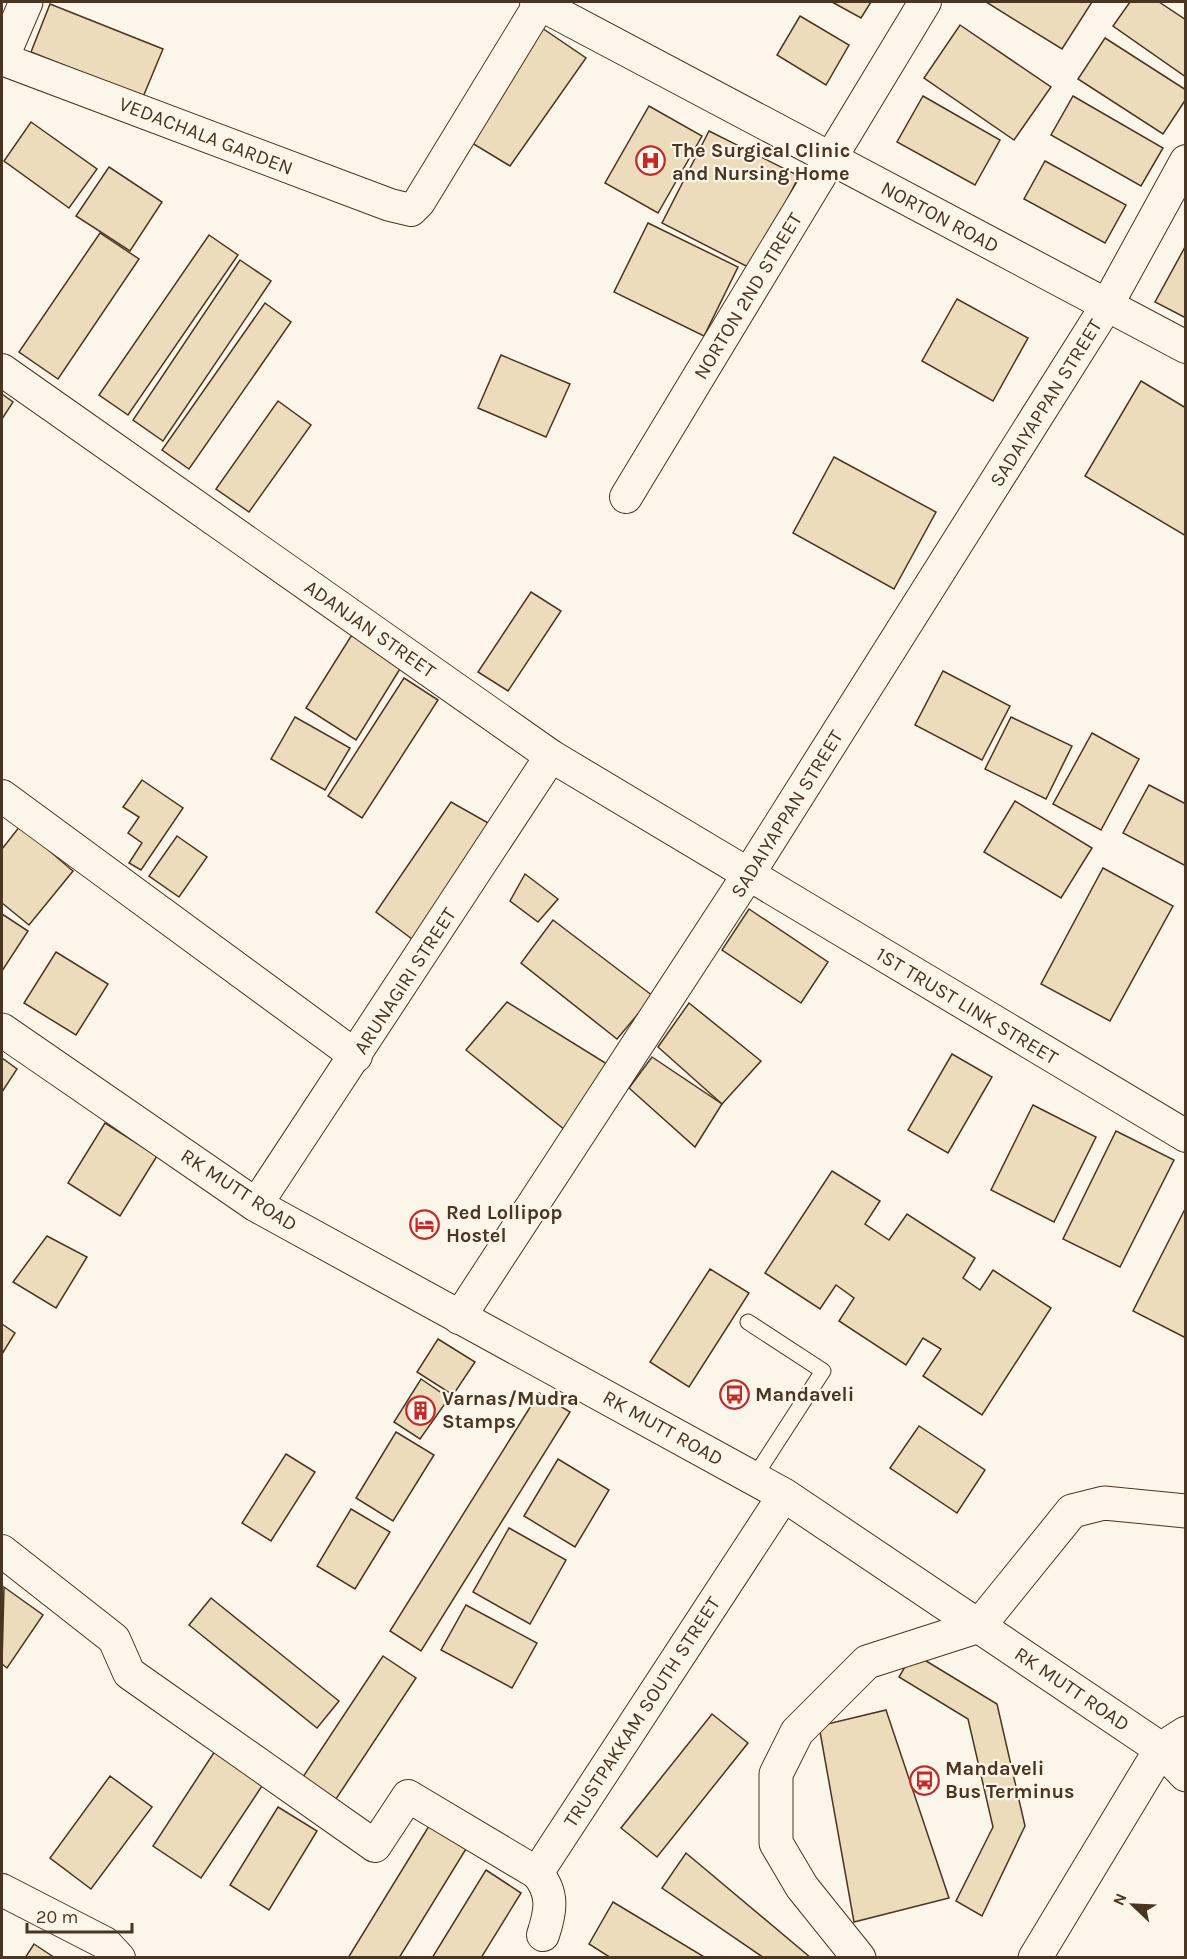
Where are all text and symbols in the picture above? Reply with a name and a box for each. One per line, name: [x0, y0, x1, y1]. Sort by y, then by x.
street label: VEDACHALA GARDEN: [116, 92, 296, 180]
place label: The Surgical Clinic and Nursing Home: [672, 139, 850, 185]
hospital icon: The Surgical Clinic and Nursing Home: [635, 145, 667, 177]
street label: NORTON ROAD: [877, 176, 1003, 258]
street label: NORTON 2ND STREET: [689, 209, 807, 383]
street label: SADAIYAPPAN STREET: [985, 315, 1107, 491]
street label: ADANJAN STREET: [300, 575, 440, 683]
street label: SADAIYAPPAN STREET: [726, 726, 848, 902]
street label: ARUNAGIRI STREET: [349, 903, 461, 1059]
street label: 1ST TRUST LINK STREET: [872, 943, 1062, 1069]
street label: RK MUTT ROAD: [177, 1144, 301, 1236]
place label: Red Lollipop Hostel: [446, 1201, 562, 1247]
hotel icon: Red Lollipop Hostel: [409, 1208, 441, 1240]
bus stop icon: Mandaveli: [718, 1378, 750, 1410]
place label: Mandaveli: [755, 1383, 854, 1406]
street label: RK MUTT ROAD: [599, 1386, 727, 1470]
place label: Varnas/Mudra Stamps: [442, 1387, 579, 1433]
building icon: Varnas/Mudra Stamps: [405, 1394, 437, 1426]
street label: TRUSTPAKKAM SOUTH STREET: [559, 1593, 725, 1831]
street label: RK MUTT ROAD: [1010, 1642, 1134, 1736]
place label: Mandaveli Bus Terminus: [945, 1757, 1075, 1803]
bus stop icon: Mandaveli Bus Terminus: [908, 1764, 940, 1796]
north arrow: [1103, 1875, 1163, 1935]
text: N: [1109, 1890, 1131, 1908]
scale bar: [27, 1896, 132, 1934]
text: 20 m: [36, 1906, 78, 1928]

